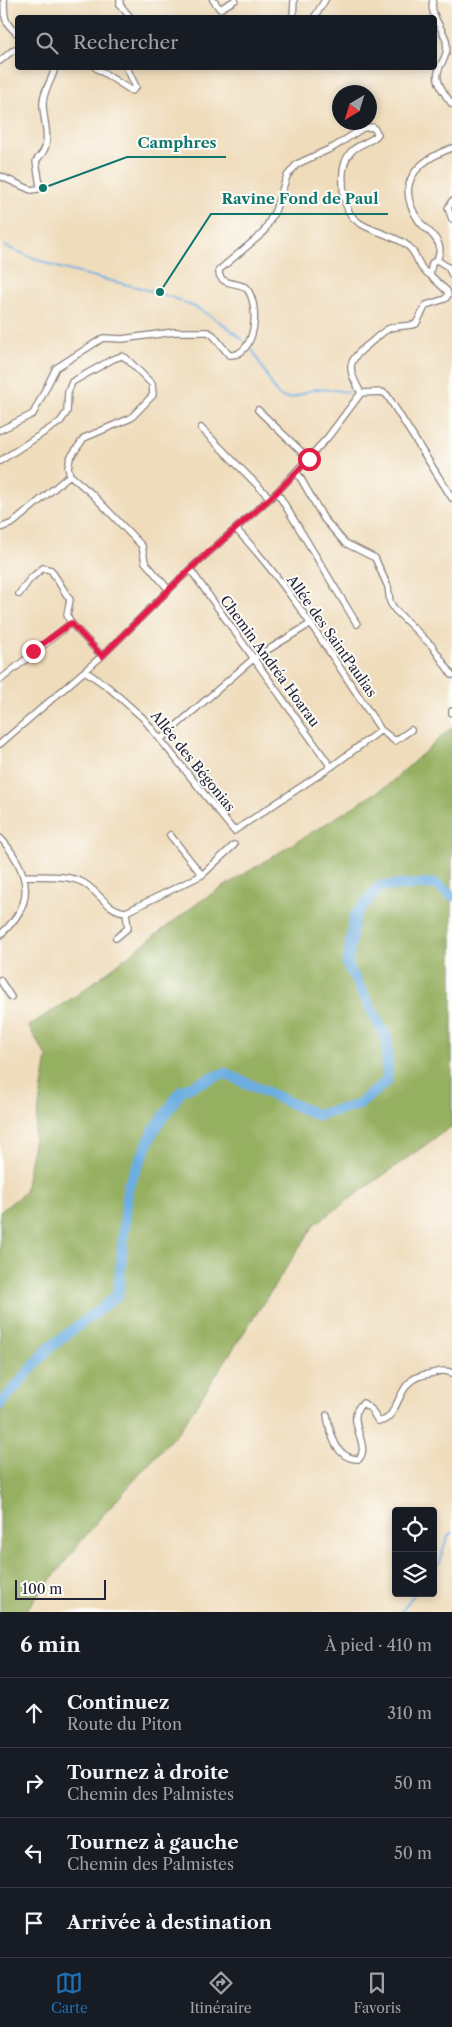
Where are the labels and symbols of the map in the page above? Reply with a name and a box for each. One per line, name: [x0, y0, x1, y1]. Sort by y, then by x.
north arrow: [332, 85, 377, 130]
callout: Camphres: [127, 127, 226, 157]
text: Camphres: [137, 133, 217, 152]
callout: Ravine Fond de Paul: [211, 184, 388, 214]
text: Ravine Fond de Paul: [221, 189, 379, 208]
route start: [298, 448, 321, 471]
street label: Allée des SaintPaulias: [282, 571, 381, 701]
street label: Chemin Andréa Hoarau: [216, 592, 324, 731]
route end: [22, 640, 45, 663]
street label: Allée des Bégonias: [146, 706, 239, 815]
scale bar: [15, 1577, 106, 1600]

